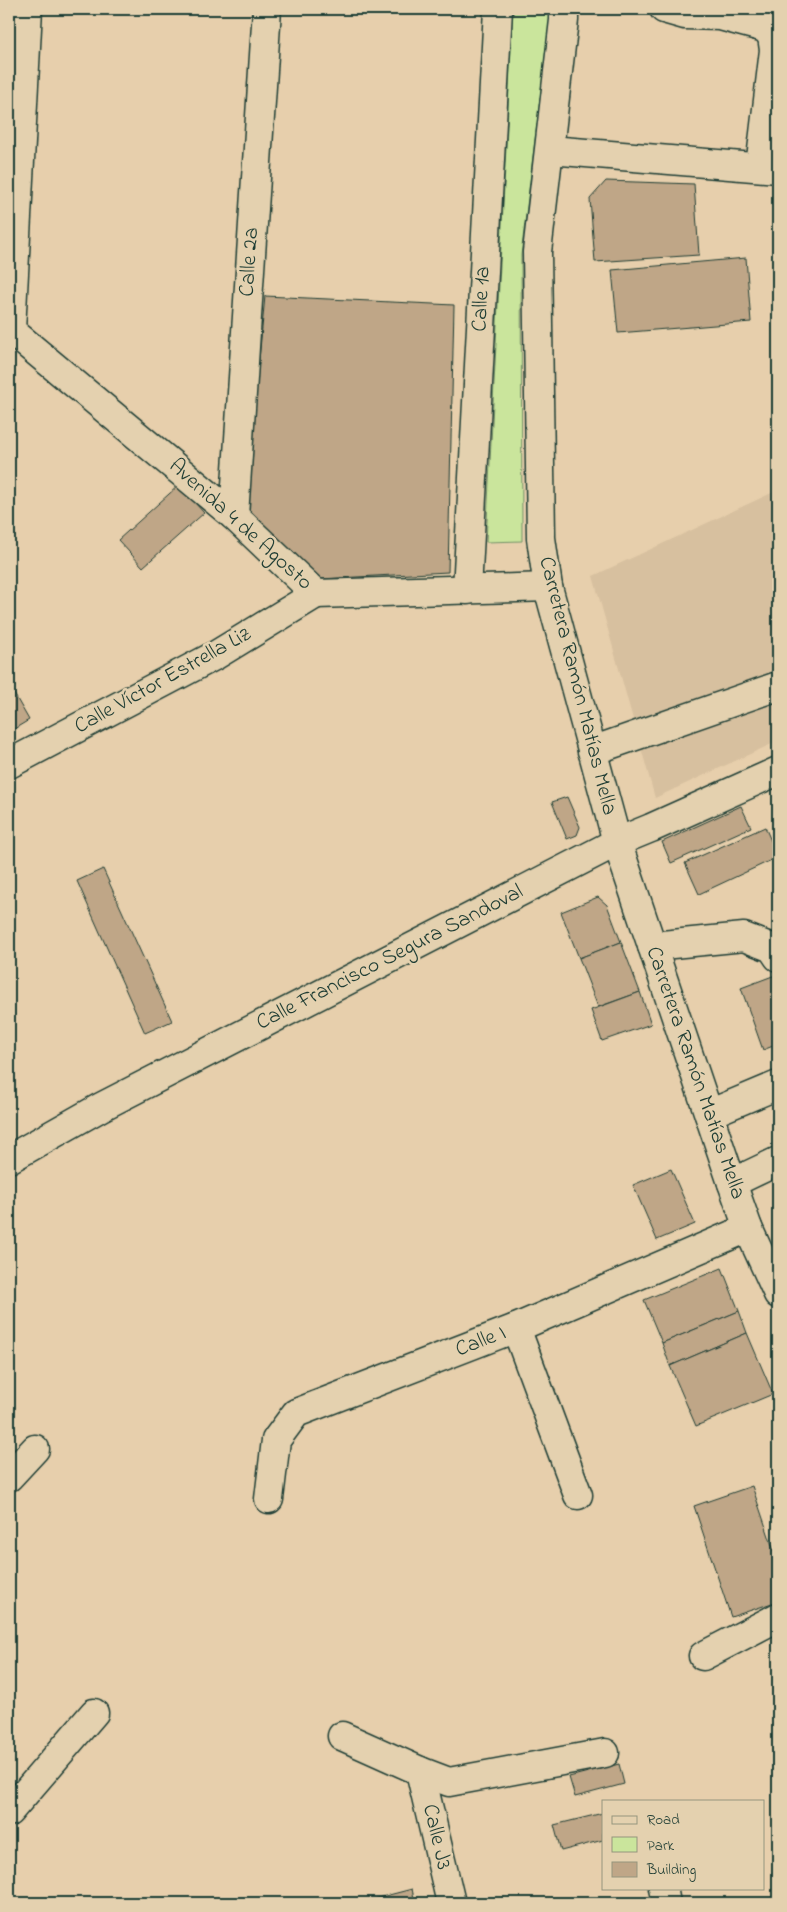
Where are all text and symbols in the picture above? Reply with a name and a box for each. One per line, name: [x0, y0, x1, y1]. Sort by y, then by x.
street label: Calle 2a: [232, 226, 268, 298]
street label: Calle 1a: [464, 265, 500, 333]
street label: Avenida 4 de Agosto: [160, 451, 319, 599]
street label: Carretera Ramón Matías Mella: [529, 553, 625, 819]
street label: Calle Víctor Estrella Liz: [69, 619, 258, 743]
street label: Calle Francisco Segura Sandoval: [251, 877, 529, 1040]
street label: Carretera Ramón Matías Mella: [637, 942, 753, 1204]
street label: Calle I: [451, 1318, 511, 1366]
legend: [602, 1800, 764, 1890]
street label: Calle J3: [413, 1801, 459, 1873]
text: Road: [647, 1809, 680, 1831]
text: Park: [647, 1835, 675, 1857]
text: Building: [646, 1859, 696, 1882]

